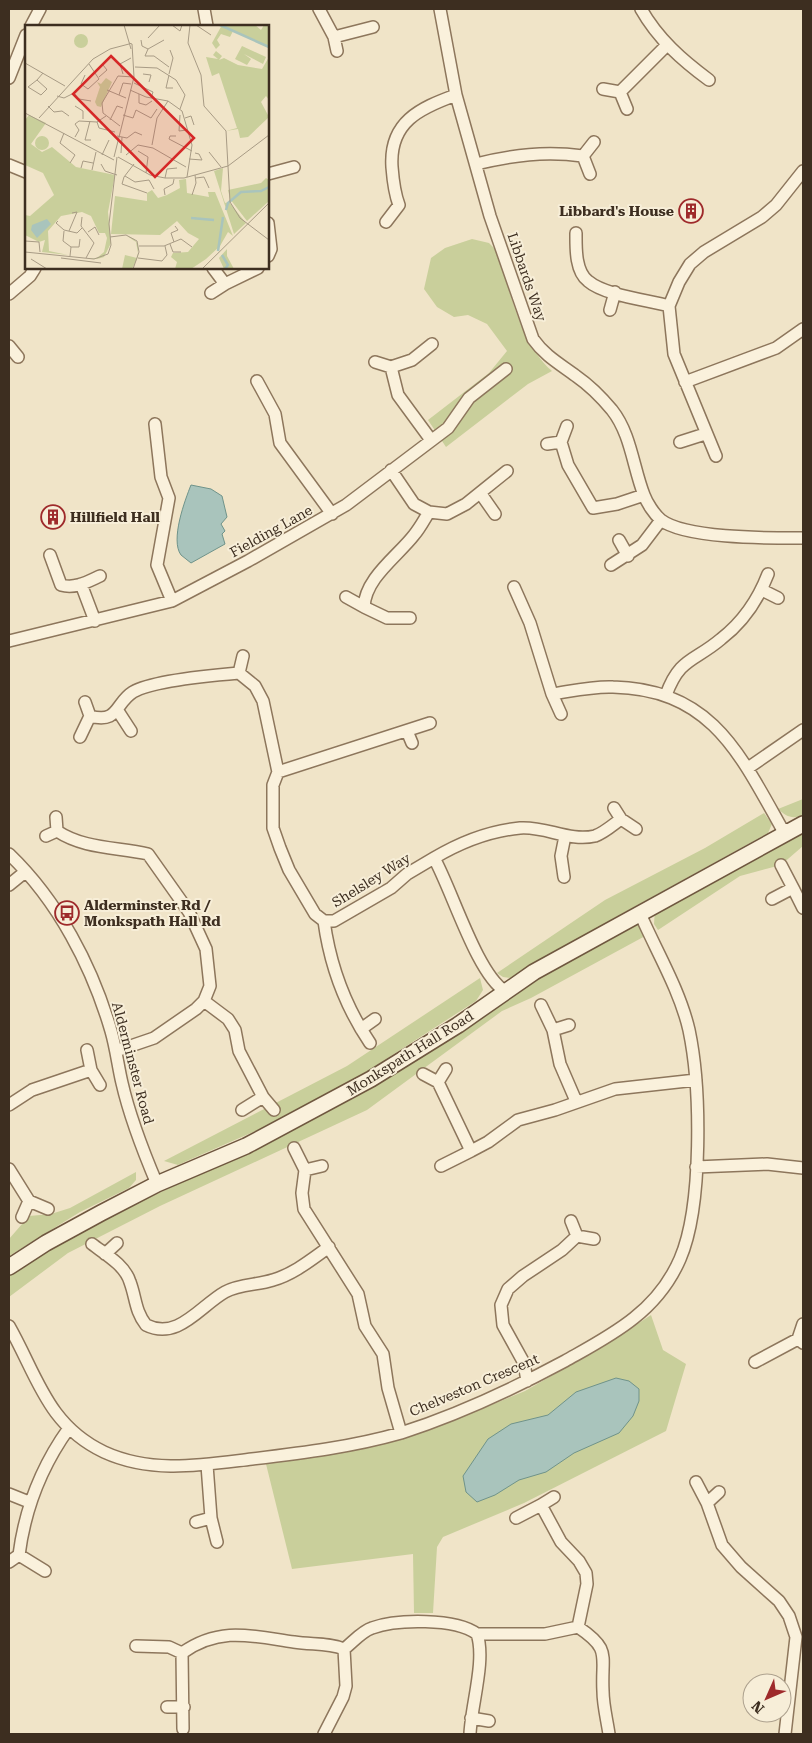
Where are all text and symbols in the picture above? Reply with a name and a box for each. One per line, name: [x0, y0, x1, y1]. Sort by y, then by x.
inset map: [25, 25, 269, 269]
building icon: Libbard's House: [678, 198, 704, 224]
place label: Libbard's House: [559, 203, 674, 219]
street label: Libbards Way: [504, 231, 550, 324]
street label: Fielding Lane: [227, 502, 315, 560]
building icon: Hillfield Hall: [40, 504, 66, 530]
place label: Hillfield Hall: [70, 509, 160, 525]
street label: Shelsley Way: [329, 849, 414, 910]
place label: Alderminster Rd / Monkspath Hall Rd: [84, 897, 221, 929]
bus stop icon: Alderminster Rd / Monkspath Hall Rd: [54, 900, 80, 926]
street label: Alderminster Road: [109, 1000, 157, 1126]
street label: Monkspath Hall Road: [344, 1008, 476, 1098]
street label: Chelveston Crescent: [407, 1350, 541, 1420]
north arrow: [742, 1673, 792, 1723]
text: N: [748, 1698, 767, 1717]

